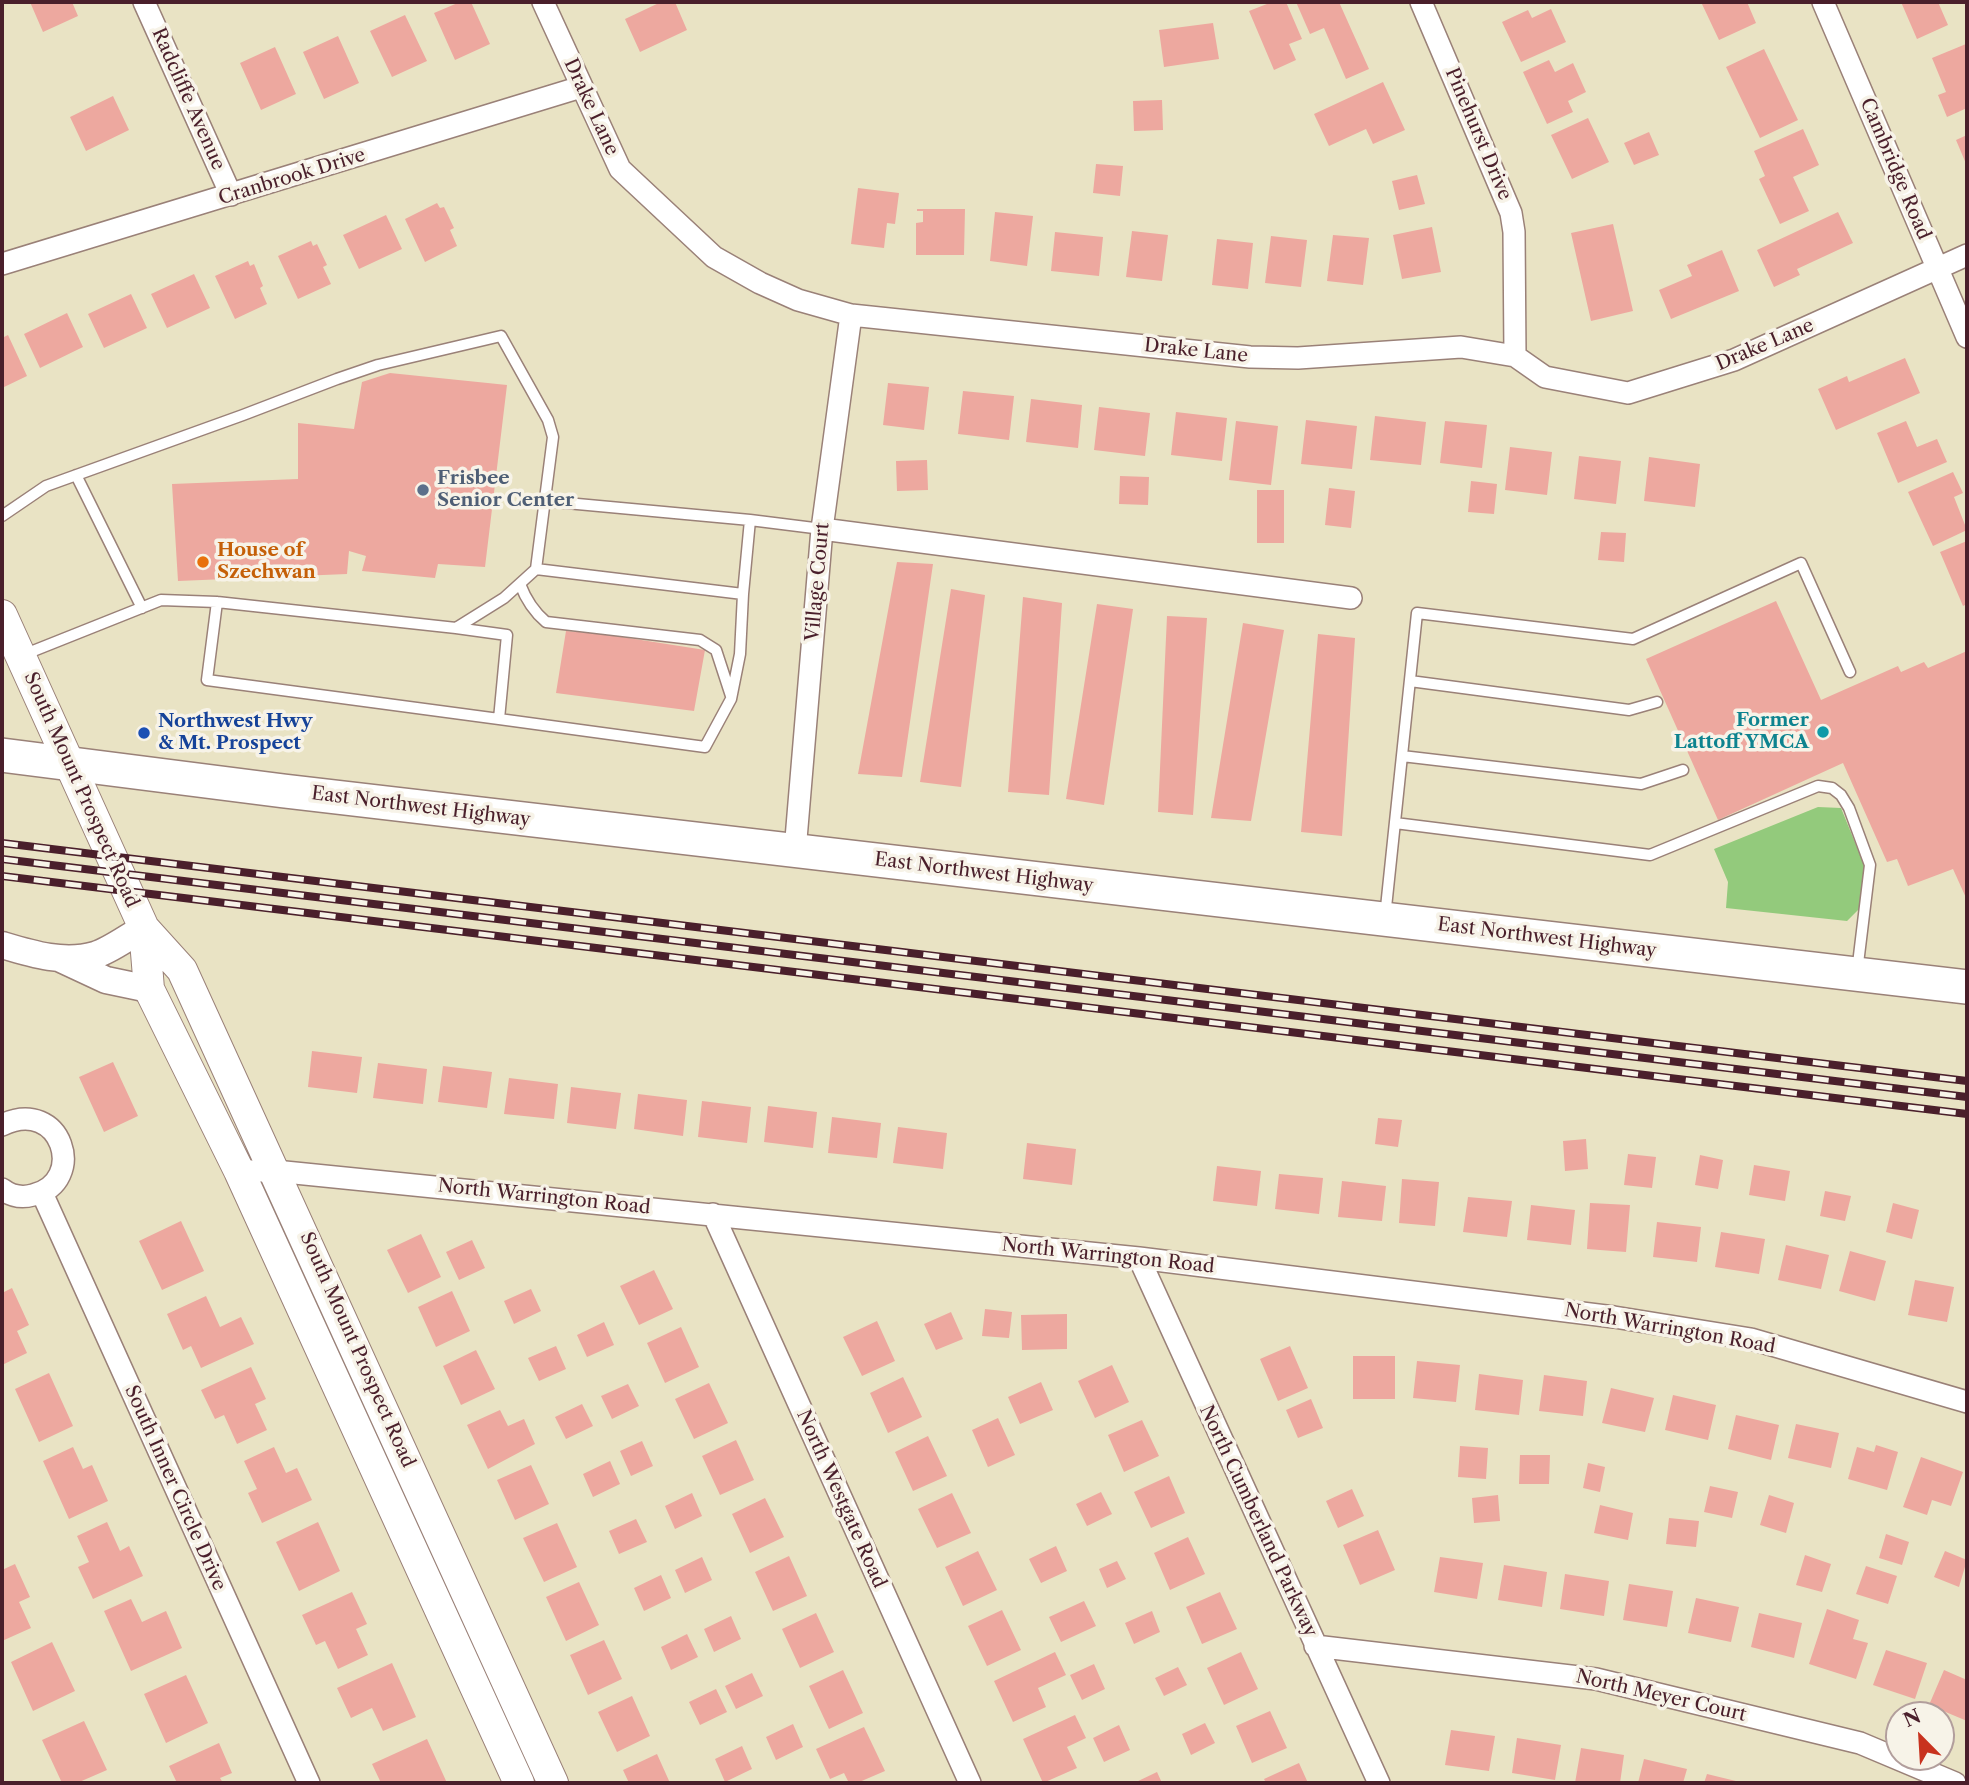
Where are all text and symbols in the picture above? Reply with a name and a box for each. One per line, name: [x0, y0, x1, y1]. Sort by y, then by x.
street label: Radcliffe Avenue: [146, 24, 230, 174]
street label: Drake Lane: [559, 55, 623, 159]
street label: Pinehurst Drive: [1440, 64, 1516, 204]
street label: Cambridge Road: [1855, 95, 1935, 243]
street label: Cranbrook Drive: [216, 144, 368, 210]
street label: Drake Lane: [1713, 314, 1817, 376]
street label: Drake Lane: [1143, 334, 1249, 368]
place label: Frisbee Senior Center: [437, 468, 574, 512]
marker: Frisbee Senior Center: [415, 482, 431, 498]
street label: Village Court: [801, 522, 835, 642]
place label: House of Szechwan: [217, 540, 316, 584]
marker: House of Szechwan: [195, 554, 211, 570]
street label: South Mount Prospect Road: [19, 669, 143, 911]
place label: Former Lattoff YMCA: [1674, 710, 1809, 754]
place label: Northwest Hwy & Mt. Prospect: [158, 711, 312, 755]
marker: Former Lattoff YMCA: [1815, 724, 1831, 740]
marker: Northwest Hwy & Mt. Prospect: [136, 725, 152, 741]
street label: East Northwest Highway: [310, 782, 532, 832]
street label: East Northwest Highway: [873, 848, 1095, 898]
street label: East Northwest Highway: [1436, 913, 1658, 963]
street label: North Warrington Road: [437, 1174, 651, 1220]
street label: South Mount Prospect Road: [295, 1229, 419, 1471]
street label: North Warrington Road: [1001, 1233, 1215, 1279]
street label: North Warrington Road: [1563, 1299, 1777, 1359]
street label: South Inner Circle Drive: [119, 1382, 231, 1594]
street label: North Cumberland Parkway: [1194, 1402, 1322, 1640]
street label: North Westgate Road: [791, 1406, 891, 1592]
street label: North Meyer Court: [1574, 1665, 1748, 1727]
north arrow: [1885, 1701, 1955, 1771]
text: N: [1900, 1704, 1924, 1732]

